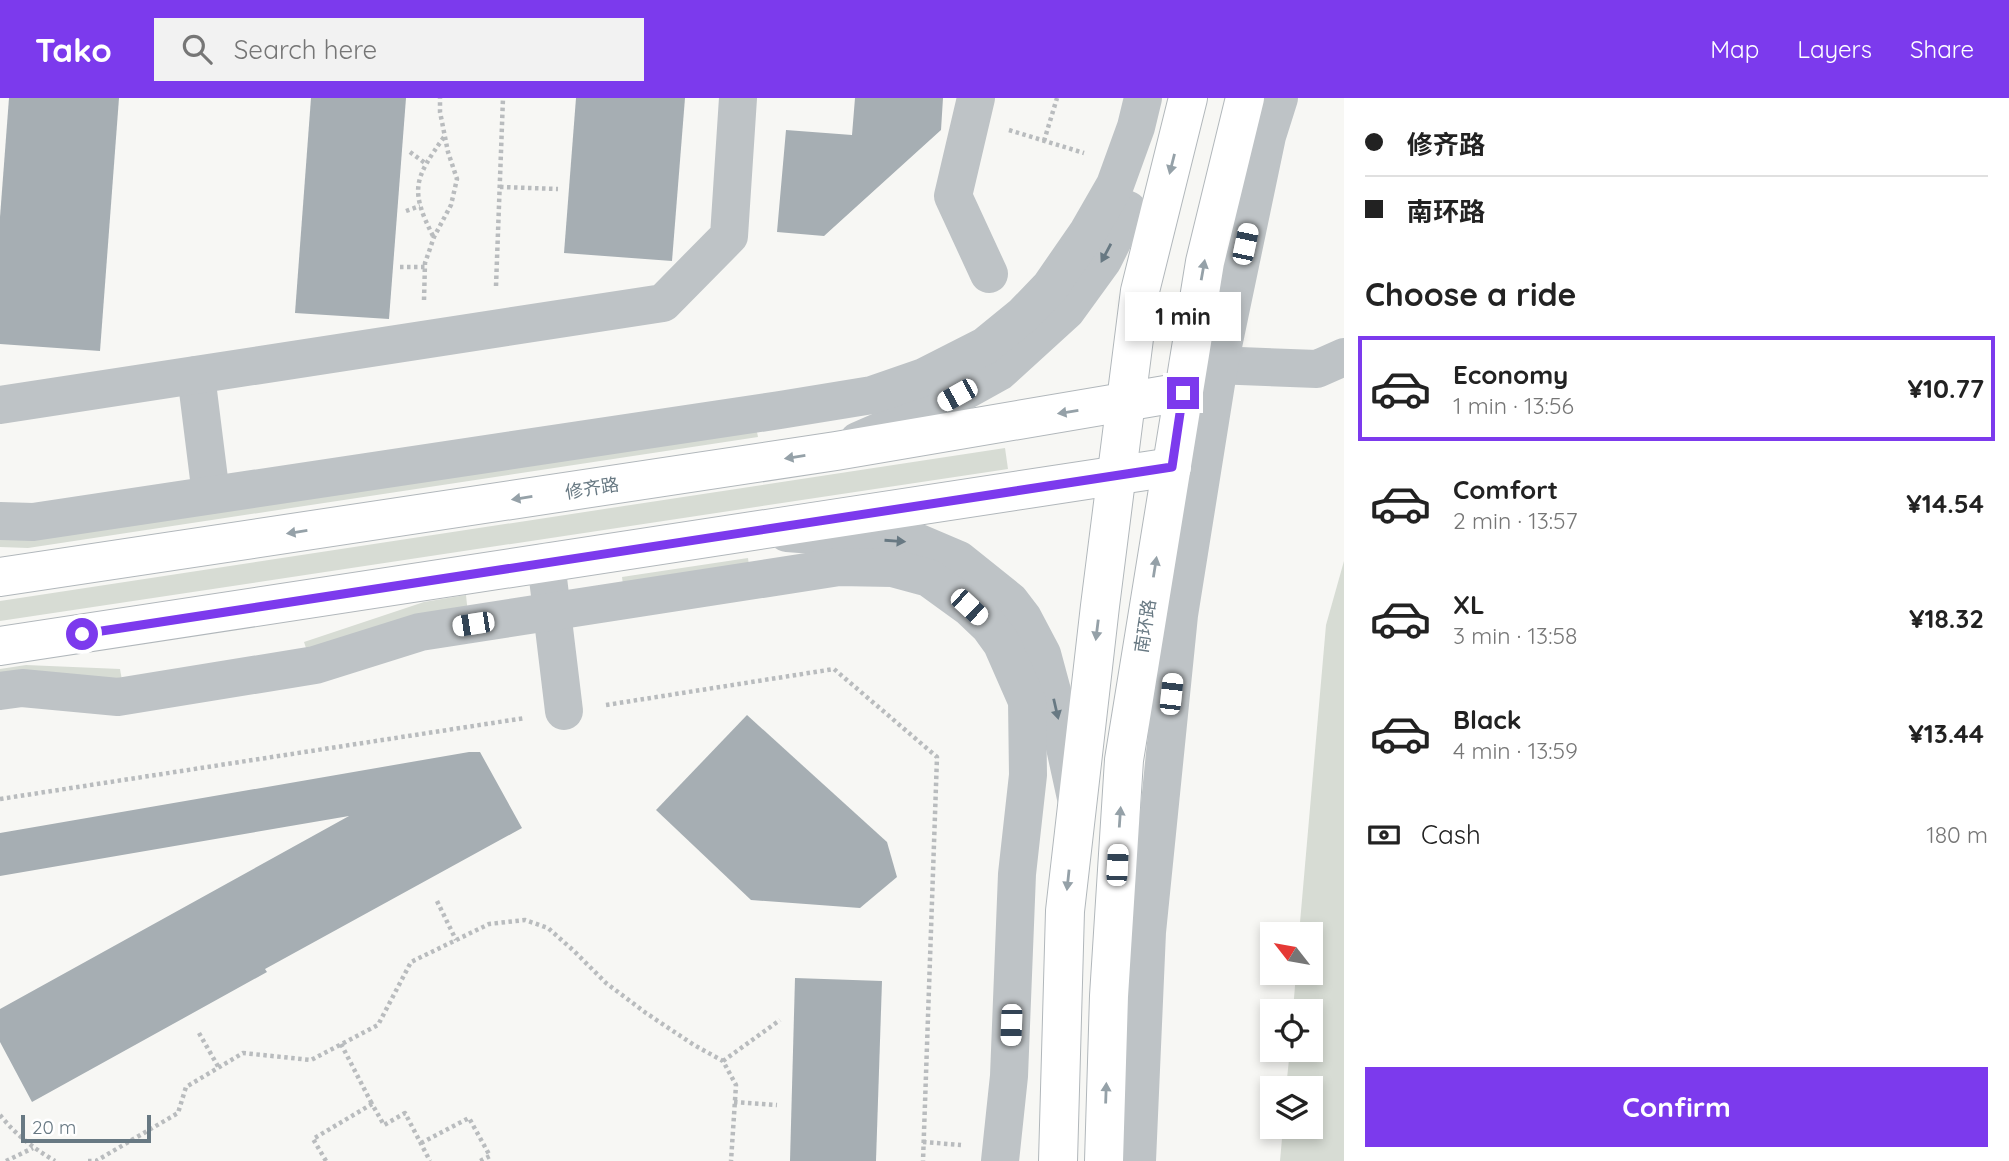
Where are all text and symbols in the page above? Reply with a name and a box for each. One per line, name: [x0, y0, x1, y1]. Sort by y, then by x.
search box: [154, 18, 644, 81]
text: Tako: [35, 29, 112, 70]
icon: search: [178, 30, 216, 68]
text: Search here: [234, 33, 377, 66]
text: Map: [1710, 34, 1759, 64]
text: Layers: [1797, 34, 1872, 64]
text: Share: [1910, 34, 1974, 64]
text: 修齐路: [1407, 128, 1485, 161]
one-way arrow: [1166, 153, 1177, 175]
text: 南环路: [1407, 195, 1485, 228]
car: [1231, 221, 1260, 267]
one-way arrow: [1100, 243, 1112, 263]
one-way arrow: [1198, 259, 1209, 281]
text: Choose a ride: [1365, 274, 1577, 314]
callout: 1 min: [1125, 292, 1241, 341]
text: 1 min: [1155, 302, 1211, 331]
icon: car: [1369, 357, 1432, 420]
text: Economy: [1453, 358, 1568, 391]
text: ¥10.77: [1907, 372, 1984, 405]
car: [934, 376, 981, 414]
route end: [1167, 377, 1199, 409]
text: 1 min · 13:56: [1453, 391, 1574, 420]
one-way arrow: [1057, 407, 1079, 418]
one-way arrow: [784, 452, 806, 463]
street label: 修齐路: [564, 472, 620, 504]
icon: car: [1369, 472, 1432, 535]
text: Comfort: [1453, 473, 1558, 506]
text: ¥14.54: [1906, 487, 1984, 520]
one-way arrow: [511, 493, 533, 504]
text: 2 min · 13:57: [1453, 506, 1577, 535]
one-way arrow: [286, 527, 308, 538]
one-way arrow: [884, 536, 906, 547]
one-way arrow: [1150, 556, 1161, 578]
car: [947, 585, 992, 629]
icon: car: [1369, 587, 1432, 650]
text: XL: [1453, 588, 1485, 621]
street label: 南环路: [1129, 598, 1161, 654]
text: ¥18.32: [1909, 602, 1984, 635]
car: [451, 610, 496, 638]
route start: [66, 618, 98, 650]
one-way arrow: [1091, 619, 1102, 641]
text: 3 min · 13:58: [1453, 621, 1577, 650]
car: [1159, 672, 1184, 716]
one-way arrow: [1051, 698, 1062, 720]
icon: car: [1369, 702, 1432, 765]
text: Black: [1453, 703, 1522, 736]
text: ¥13.44: [1908, 717, 1984, 750]
text: 4 min · 13:59: [1453, 736, 1578, 765]
one-way arrow: [1115, 805, 1126, 827]
icon: cash: [1365, 816, 1403, 854]
text: Cash: [1421, 818, 1481, 851]
text: 180 m: [1926, 820, 1988, 849]
car: [1106, 843, 1129, 887]
one-way arrow: [1063, 870, 1074, 892]
north arrow: [1260, 922, 1323, 985]
map controls: [1260, 922, 1323, 1139]
button: locate: [1260, 999, 1323, 1062]
car: [1000, 1004, 1023, 1046]
button: Confirm: [1365, 1067, 1988, 1147]
button: layers: [1260, 1076, 1323, 1139]
one-way arrow: [1100, 1082, 1112, 1104]
scale bar: [21, 1112, 150, 1144]
text: 20 m: [32, 1115, 76, 1139]

